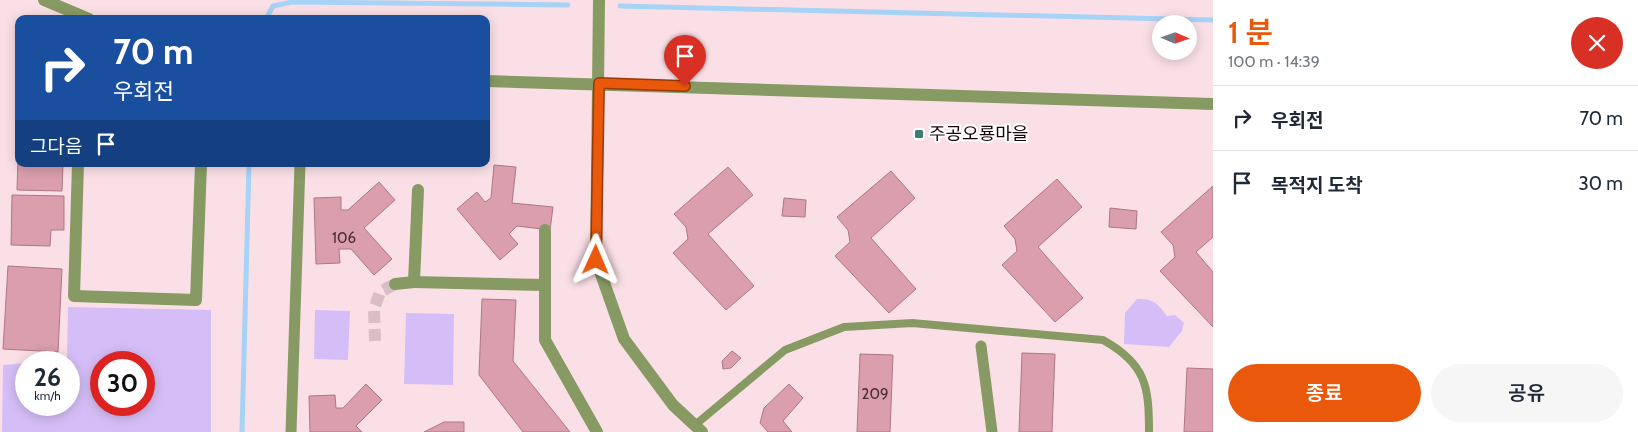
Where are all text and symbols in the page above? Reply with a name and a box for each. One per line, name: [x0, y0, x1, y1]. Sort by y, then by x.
text: 1 분: [1228, 14, 1273, 51]
north arrow: [1152, 15, 1198, 60]
map controls: [1152, 15, 1197, 60]
button: close: [1571, 17, 1623, 69]
text: 70 m: [113, 30, 194, 73]
icon: right: [30, 35, 95, 100]
pin: [664, 35, 706, 86]
icon: arrive: [671, 42, 699, 70]
text: 100 m · 14:39: [1228, 52, 1320, 71]
text: 우회전: [113, 78, 174, 105]
icon: right: [1228, 104, 1256, 132]
text: 70 m: [1579, 107, 1623, 130]
text: 우회전: [1271, 109, 1323, 132]
place label: 주공오룡마을: [929, 123, 1028, 145]
marker: 주공오룡마을: [913, 128, 925, 140]
icon: arrive: [92, 130, 120, 158]
text: 그다음: [30, 135, 82, 158]
icon: arrive: [1228, 169, 1256, 197]
text: 30 m: [1579, 172, 1623, 195]
text: 목적지 도착: [1271, 174, 1363, 197]
house number: 106: [332, 229, 356, 247]
position arrow: [569, 233, 621, 285]
speed limit sign: 30: [90, 351, 155, 416]
text: 26: [34, 362, 61, 392]
button: 종료: [1228, 364, 1421, 422]
button: 공유: [1431, 364, 1623, 422]
house number: 209: [862, 385, 888, 403]
text: km/h: [34, 388, 61, 403]

